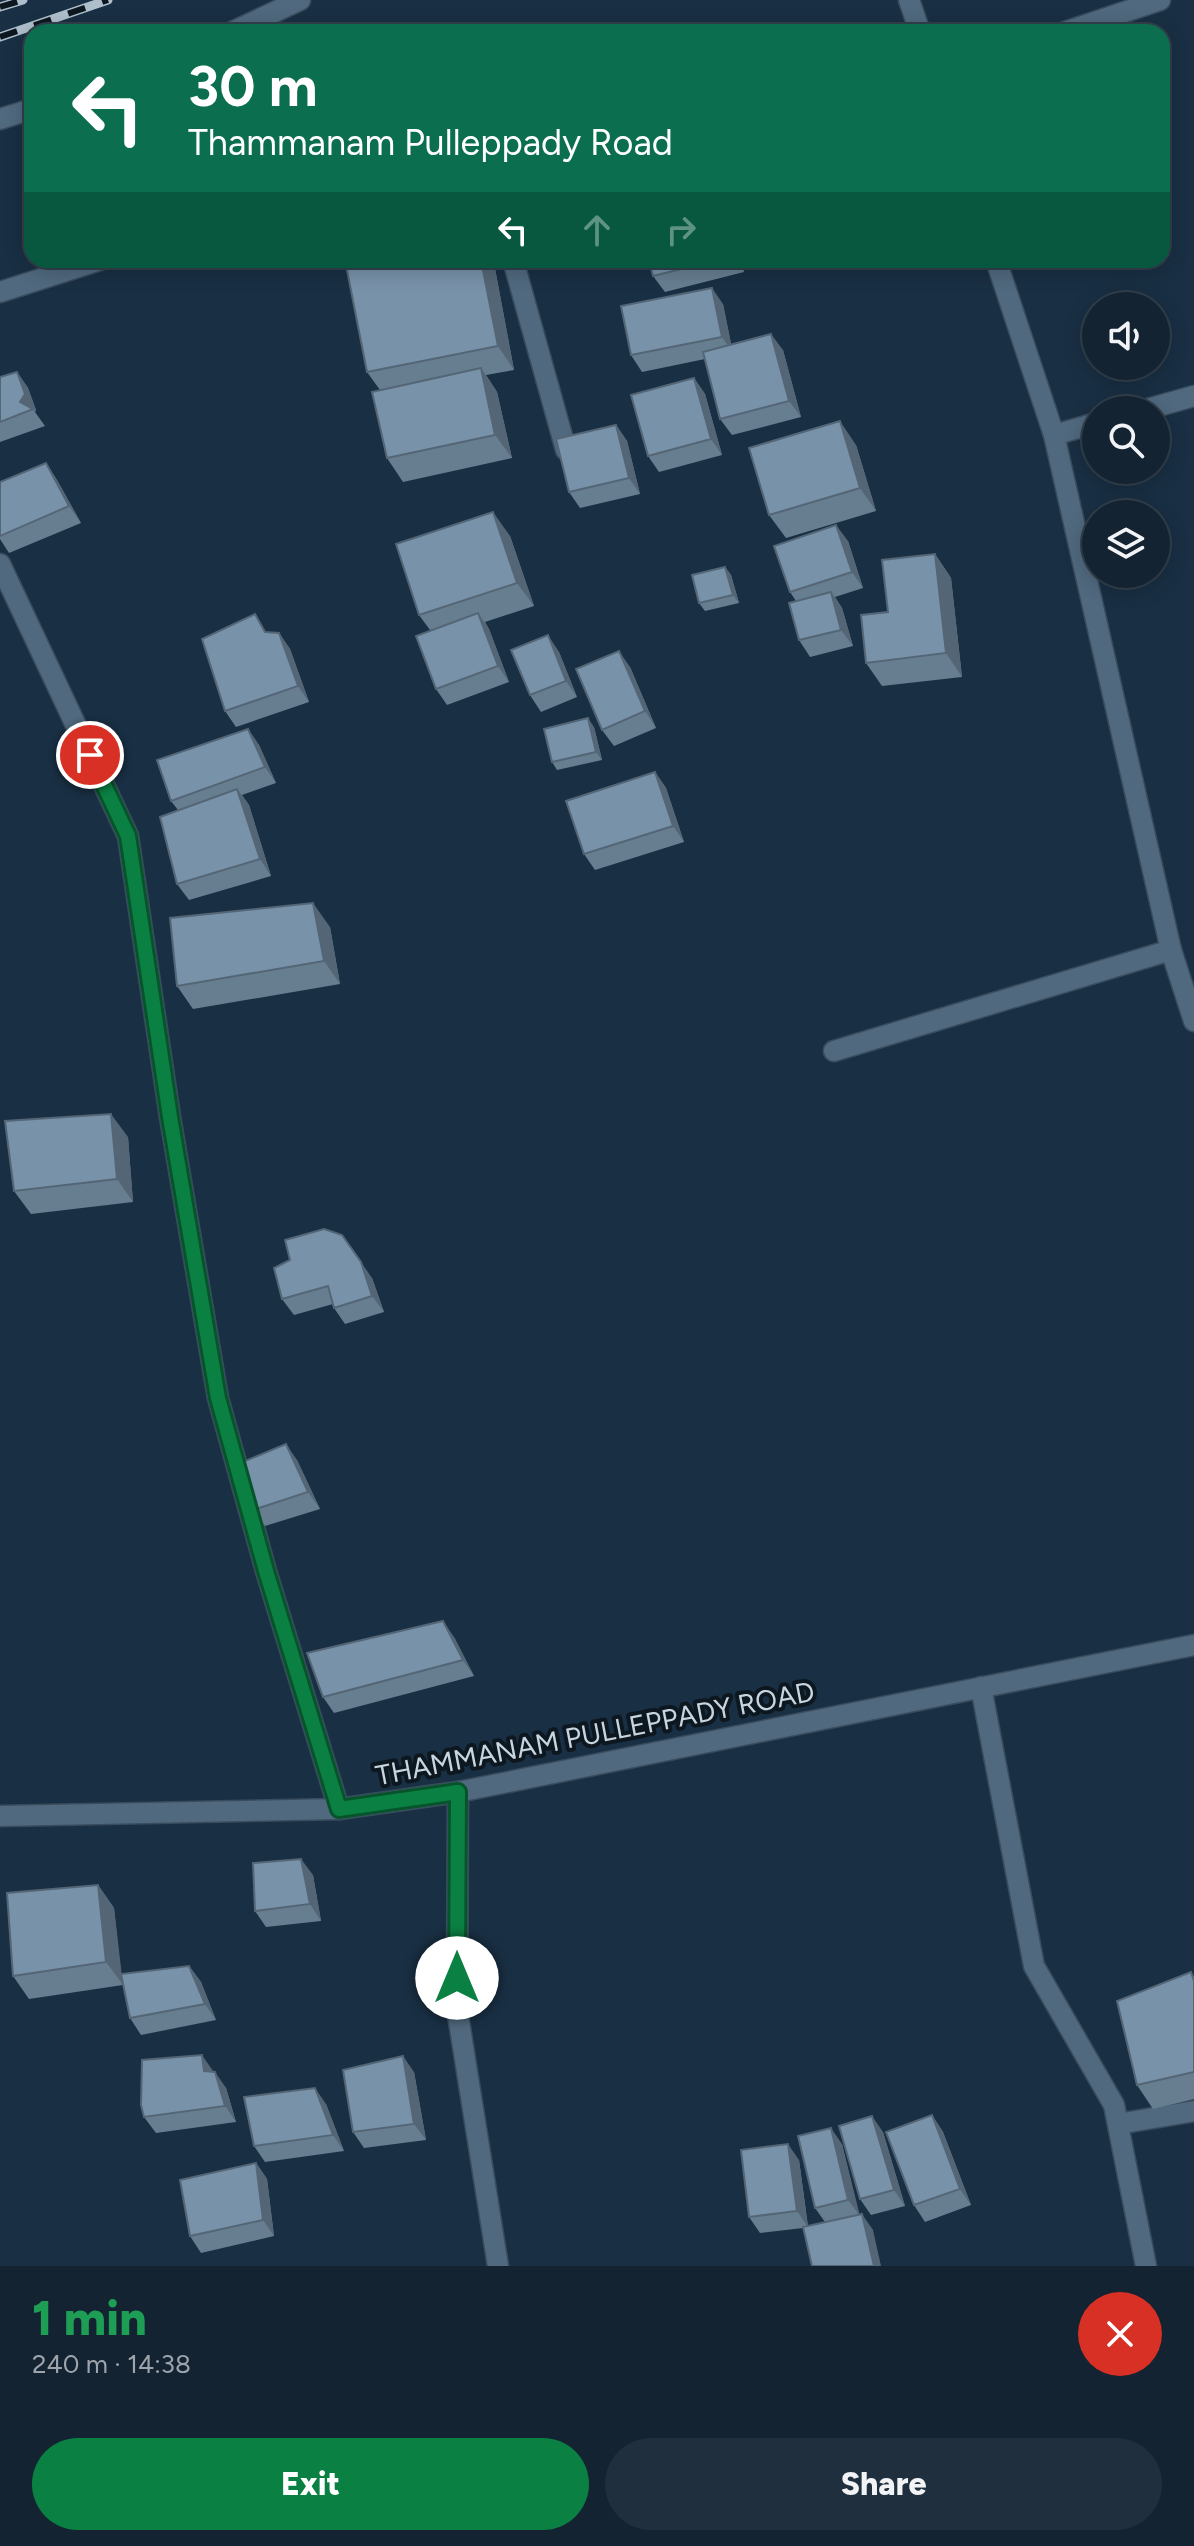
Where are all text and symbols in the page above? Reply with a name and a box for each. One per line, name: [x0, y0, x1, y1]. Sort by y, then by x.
text: 30 m: [188, 53, 318, 120]
icon: left: [56, 56, 160, 160]
text: Thammanam Pulleppady Road: [188, 121, 673, 164]
icon: left: [491, 208, 535, 252]
icon: ahead: [575, 208, 619, 252]
icon: right: [659, 208, 703, 252]
map controls: [1082, 292, 1170, 588]
button: sound: [1082, 292, 1170, 380]
button: search: [1082, 396, 1170, 484]
button: layers: [1082, 500, 1170, 588]
pin: [56, 721, 124, 789]
icon: arrive: [68, 733, 112, 777]
street label: THAMMANAM PULLEPPADY ROAD: [373, 1674, 817, 1792]
position arrow: [415, 1936, 499, 2020]
text: 1 min: [32, 2289, 147, 2347]
button: close: [1078, 2292, 1162, 2376]
text: 240 m · 14:38: [32, 2348, 191, 2380]
button: Exit: [32, 2438, 589, 2530]
button: Share: [605, 2438, 1162, 2530]

